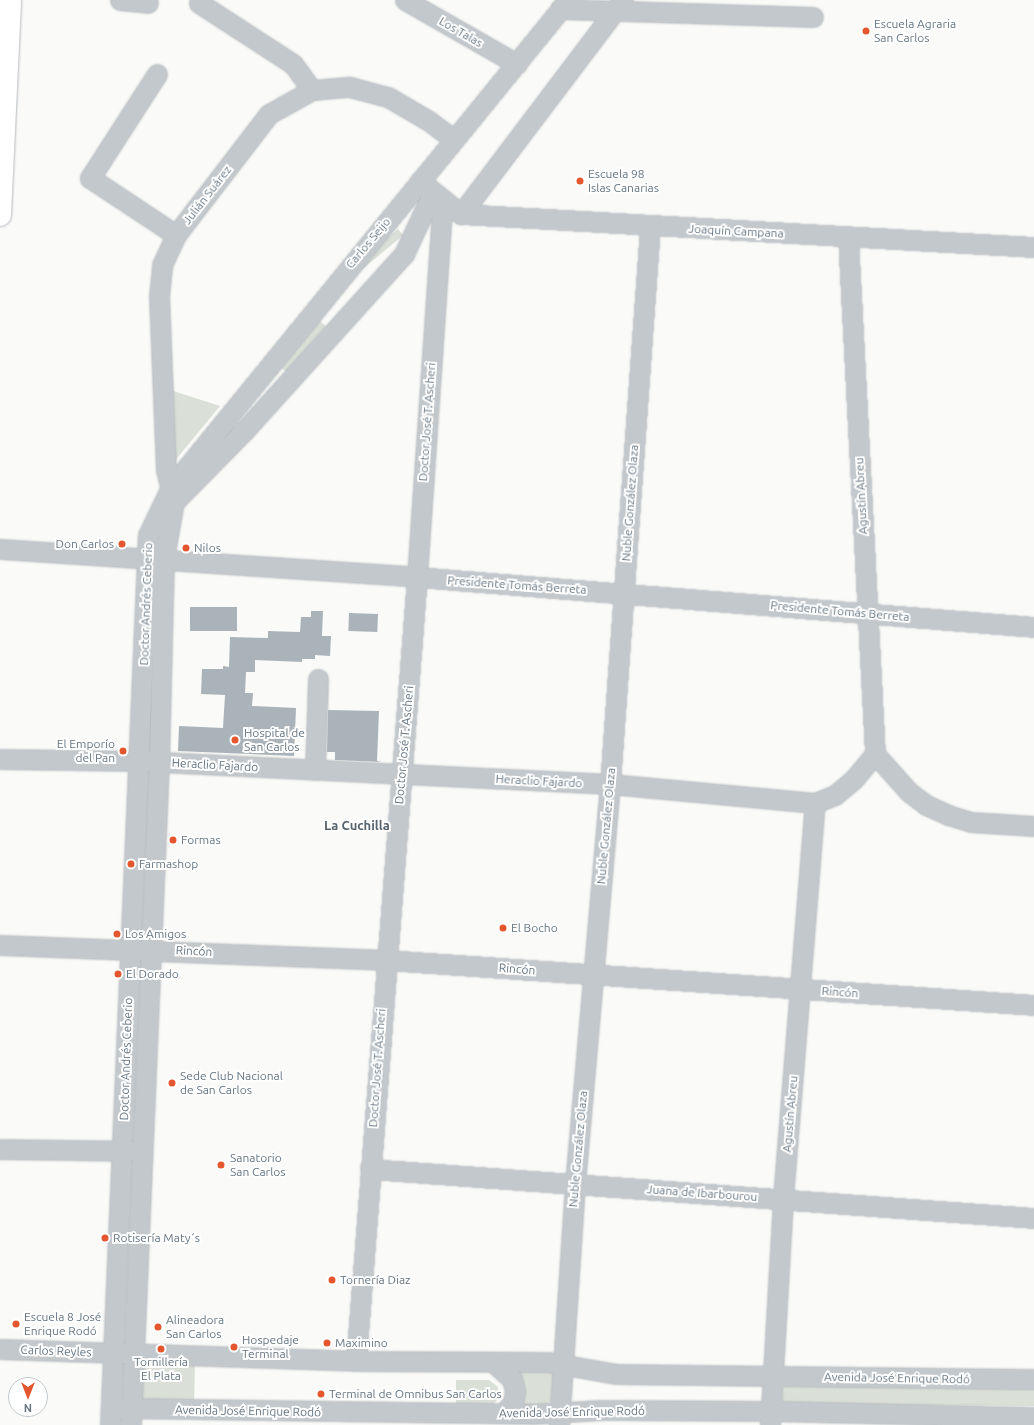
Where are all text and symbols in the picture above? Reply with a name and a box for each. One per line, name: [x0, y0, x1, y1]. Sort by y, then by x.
street label: Los Talas: [437, 14, 485, 50]
place label: Escuela Agraria San Carlos: [874, 17, 956, 45]
marker: Escuela Agraria San Carlos: [861, 26, 871, 36]
street label: Julián Suárez: [180, 163, 234, 227]
place label: Escuela 98 Islas Canarias: [588, 167, 659, 195]
marker: Escuela 98 Islas Canarias: [575, 176, 585, 186]
street label: Carlos Seijo: [343, 215, 393, 271]
street label: Joaquín Campana: [688, 221, 784, 241]
street label: Doctor José T. Ascheri: [416, 362, 438, 482]
street label: Nuble González Olaza: [619, 444, 641, 562]
street label: Agustín Abreu: [852, 457, 870, 535]
place label: Don Carlos: [55, 537, 114, 551]
marker: Don Carlos: [117, 539, 127, 549]
place label: Nilos: [194, 541, 221, 555]
street label: Doctor Andrés Ceberio: [137, 542, 155, 666]
marker: Nilos: [181, 543, 191, 553]
street label: Presidente Tomás Berreta: [447, 573, 587, 597]
street label: Presidente Tomás Berreta: [770, 598, 910, 624]
street label: Doctor José T. Ascheri: [392, 685, 416, 805]
place label: Hospital de San Carlos: [244, 726, 305, 754]
marker: Hospital de San Carlos: [229, 734, 241, 746]
place label: El Emporío del Pan: [57, 737, 115, 765]
marker: El Emporío del Pan: [118, 746, 128, 756]
street label: Heraclio Fajardo: [171, 756, 259, 774]
street label: Nuble González Olaza: [594, 767, 618, 885]
street label: Heraclio Fajardo: [495, 772, 583, 790]
district label: La Cuchilla: [324, 817, 390, 833]
place label: Formas: [181, 833, 221, 847]
marker: Formas: [168, 835, 178, 845]
place label: Farmashop: [139, 857, 198, 871]
marker: Farmashop: [126, 859, 136, 869]
place label: El Bocho: [511, 921, 558, 935]
marker: El Bocho: [498, 923, 508, 933]
place label: Los Amigos: [125, 927, 186, 941]
marker: Los Amigos: [112, 929, 122, 939]
street label: Rincón: [175, 943, 213, 959]
street label: Rincón: [498, 961, 536, 977]
place label: El Dorado: [126, 967, 179, 981]
marker: El Dorado: [113, 969, 123, 979]
street label: Rincón: [821, 984, 859, 1000]
street label: Doctor Andrés Ceberio: [117, 997, 135, 1121]
street label: Doctor José T. Ascheri: [366, 1008, 388, 1128]
place label: Sede Club Nacional de San Carlos: [180, 1069, 283, 1097]
street label: Agustín Abreu: [779, 1075, 801, 1153]
marker: Sede Club Nacional de San Carlos: [167, 1078, 177, 1088]
street label: Nuble González Olaza: [566, 1090, 590, 1208]
place label: Sanatorio San Carlos: [230, 1151, 286, 1179]
marker: Sanatorio San Carlos: [215, 1159, 227, 1171]
street label: Juana de Ibarbourou: [646, 1182, 758, 1204]
place label: Rotisería Maty´s: [113, 1231, 200, 1245]
marker: Rotisería Maty´s: [100, 1233, 110, 1243]
place label: Tornería Diaz: [340, 1273, 411, 1287]
marker: Tornería Diaz: [327, 1275, 337, 1285]
place label: Escuela 8 José Enrique Rodó: [24, 1310, 101, 1338]
place label: Alineadora San Carlos: [166, 1313, 224, 1341]
marker: Escuela 8 José Enrique Rodó: [11, 1319, 21, 1329]
marker: Alineadora San Carlos: [153, 1322, 163, 1332]
place label: Hospedaje Terminal: [242, 1333, 299, 1361]
place label: Maximino: [335, 1336, 388, 1350]
marker: Maximino: [322, 1338, 332, 1348]
marker: Hospedaje Terminal: [229, 1342, 239, 1352]
street label: Carlos Reyles: [20, 1343, 92, 1359]
marker: Tornillería El Plata: [156, 1344, 166, 1354]
place label: Tornillería El Plata: [134, 1355, 188, 1383]
street label: Avenida José Enrique Rodó: [824, 1370, 970, 1386]
north arrow: [8, 1377, 48, 1417]
place label: Terminal de Omnibus San Carlos: [329, 1387, 502, 1401]
marker: Terminal de Omnibus San Carlos: [316, 1389, 326, 1399]
text: N: [24, 1402, 32, 1414]
street label: Avenida José Enrique Rodó: [175, 1403, 321, 1419]
street label: Avenida José Enrique Rodó: [499, 1404, 645, 1420]

